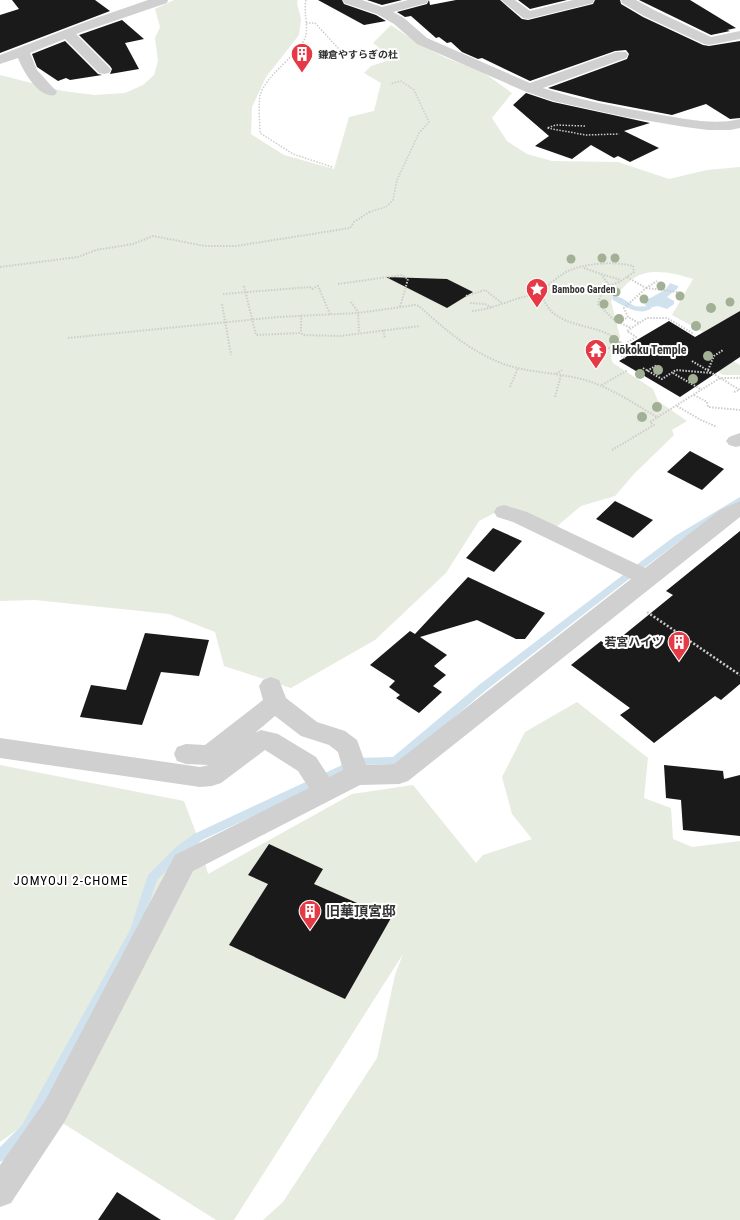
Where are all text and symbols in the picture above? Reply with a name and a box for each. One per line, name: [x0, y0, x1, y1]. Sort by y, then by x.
building icon: 鎌倉やすらぎの杜: [289, 41, 315, 74]
place label: 鎌倉やすらぎの杜: [318, 49, 398, 60]
place icon: Bamboo Garden: [524, 276, 550, 309]
place label: Bamboo Garden: [552, 284, 615, 295]
temple icon: Hōkoku Temple: [583, 337, 609, 370]
place label: Hōkoku Temple: [612, 343, 687, 357]
building icon: 若宮ハイツ: [666, 629, 692, 662]
place label: 若宮ハイツ: [604, 635, 664, 649]
district label: JOMYOJI 2-CHOME: [14, 873, 128, 888]
building icon: 旧華頂宮邸: [297, 898, 323, 931]
place label: 旧華頂宮邸: [326, 903, 396, 919]

